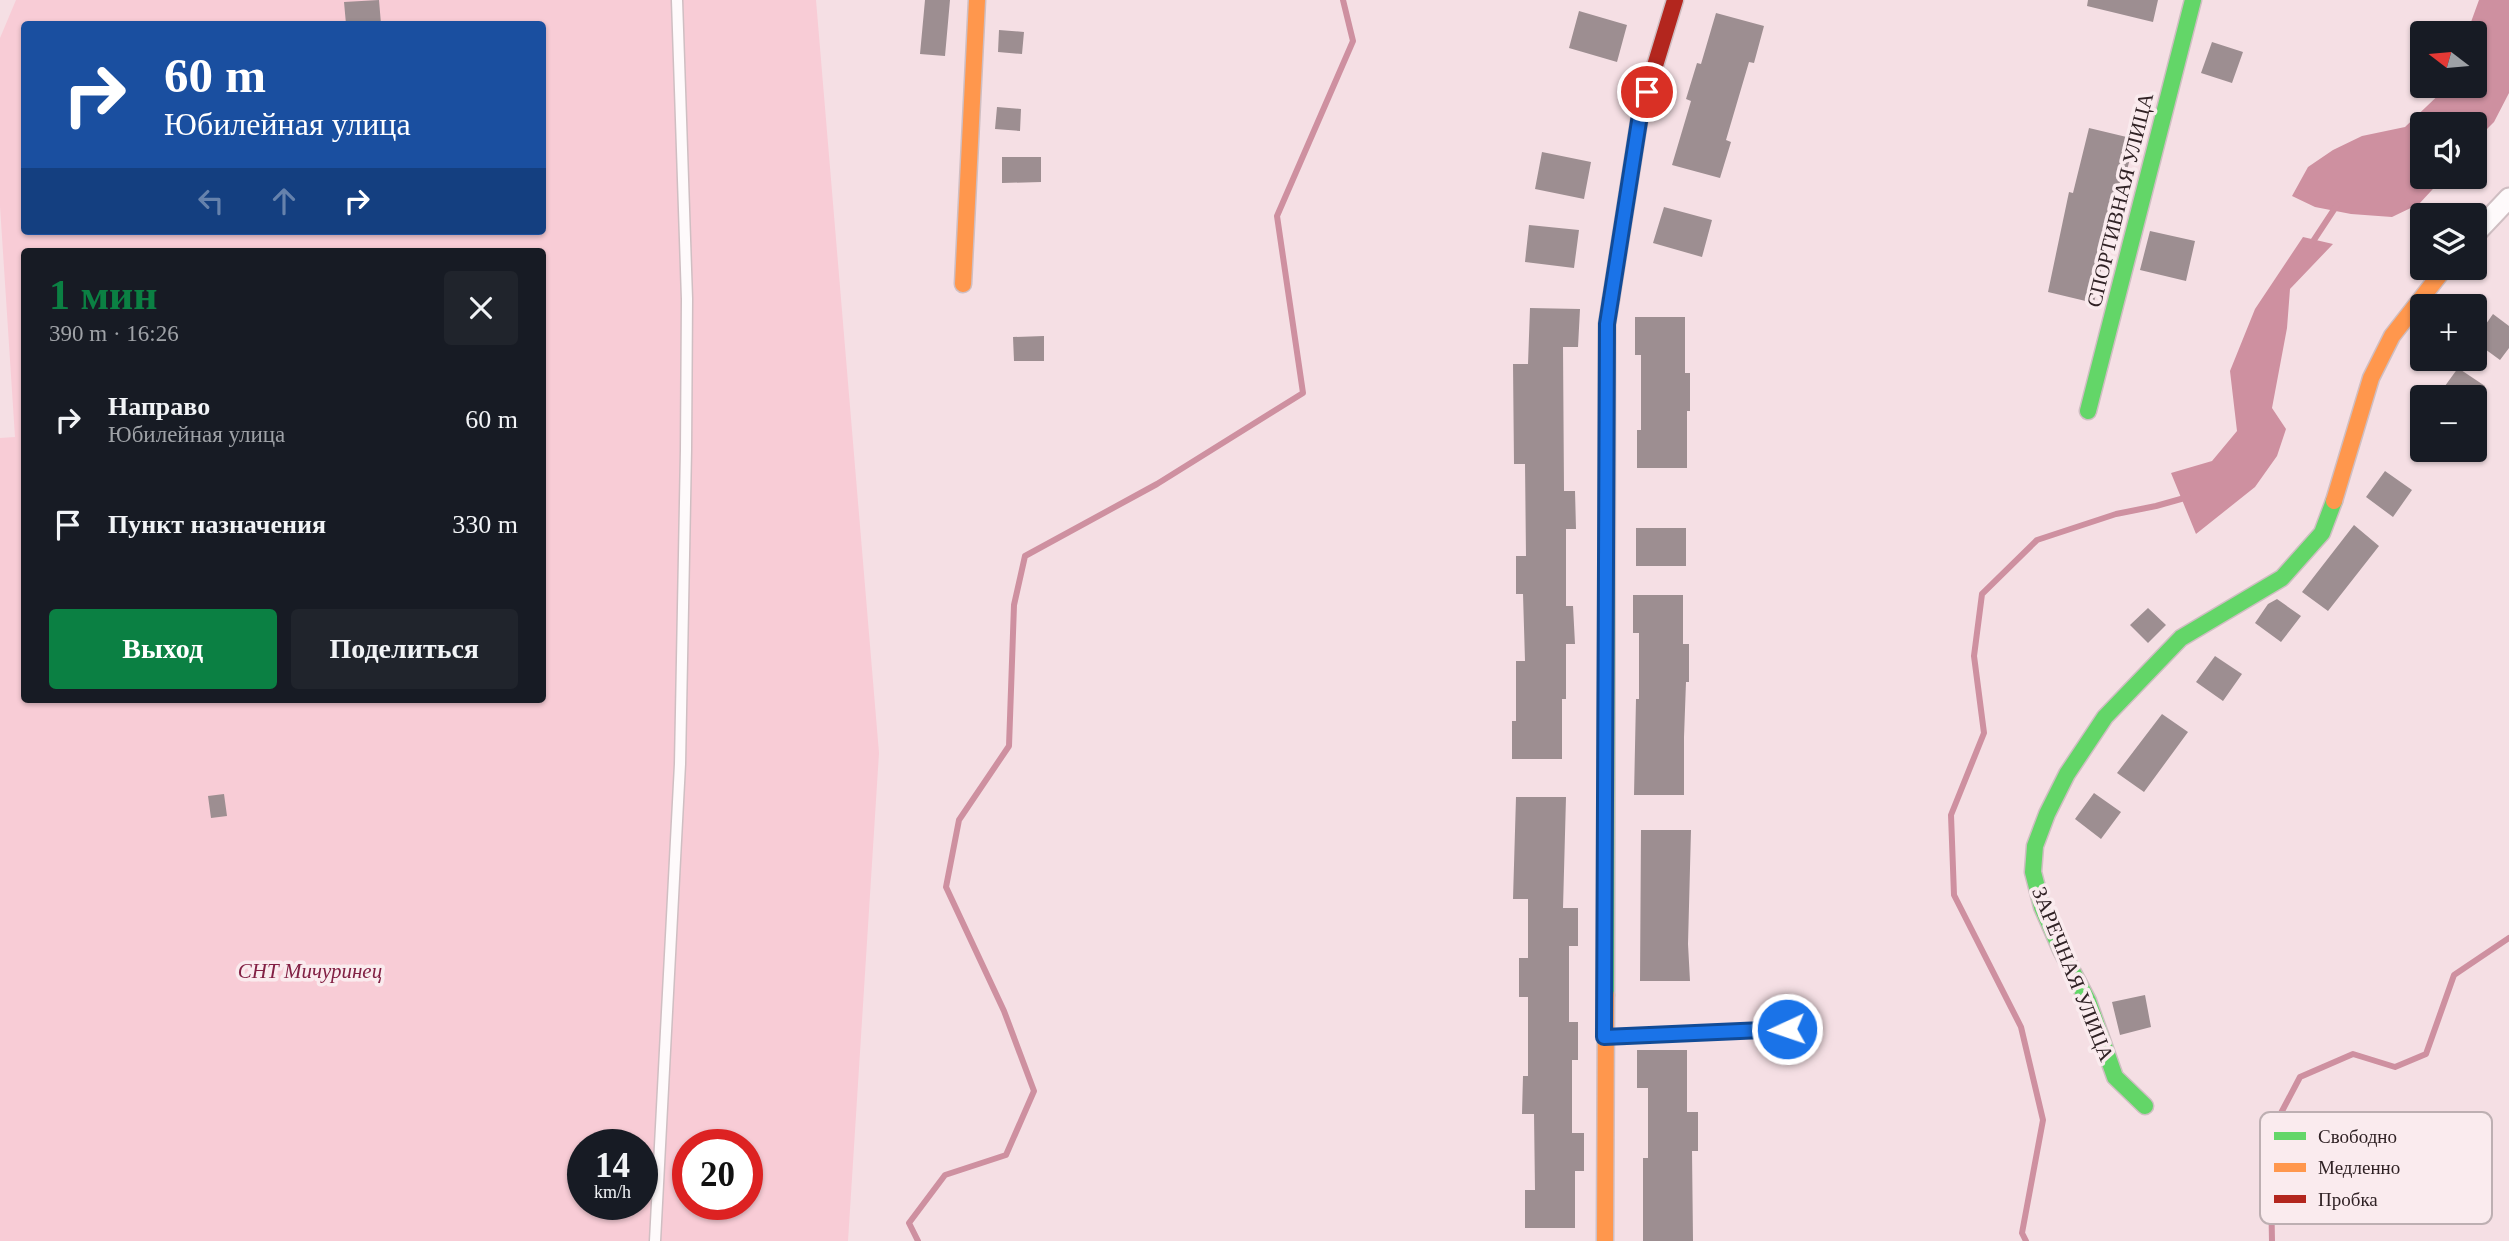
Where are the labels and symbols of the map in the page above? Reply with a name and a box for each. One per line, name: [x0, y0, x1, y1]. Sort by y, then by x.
north arrow: [2410, 21, 2487, 98]
pin: [1617, 62, 1677, 122]
street label: СПОРТИВНАЯ УЛИЦА: [2082, 90, 2158, 310]
street label: ЗАРЕЧНАЯ УЛИЦА: [2027, 883, 2119, 1065]
park label: СНТ Мичуринец: [238, 959, 382, 983]
position arrow: [1750, 992, 1824, 1066]
legend: [2260, 1112, 2492, 1224]
text: Свободно: [2318, 1126, 2397, 1147]
speed limit sign: 20: [672, 1129, 763, 1220]
text: Медленно: [2318, 1157, 2400, 1178]
text: Пробка: [2318, 1189, 2378, 1210]

